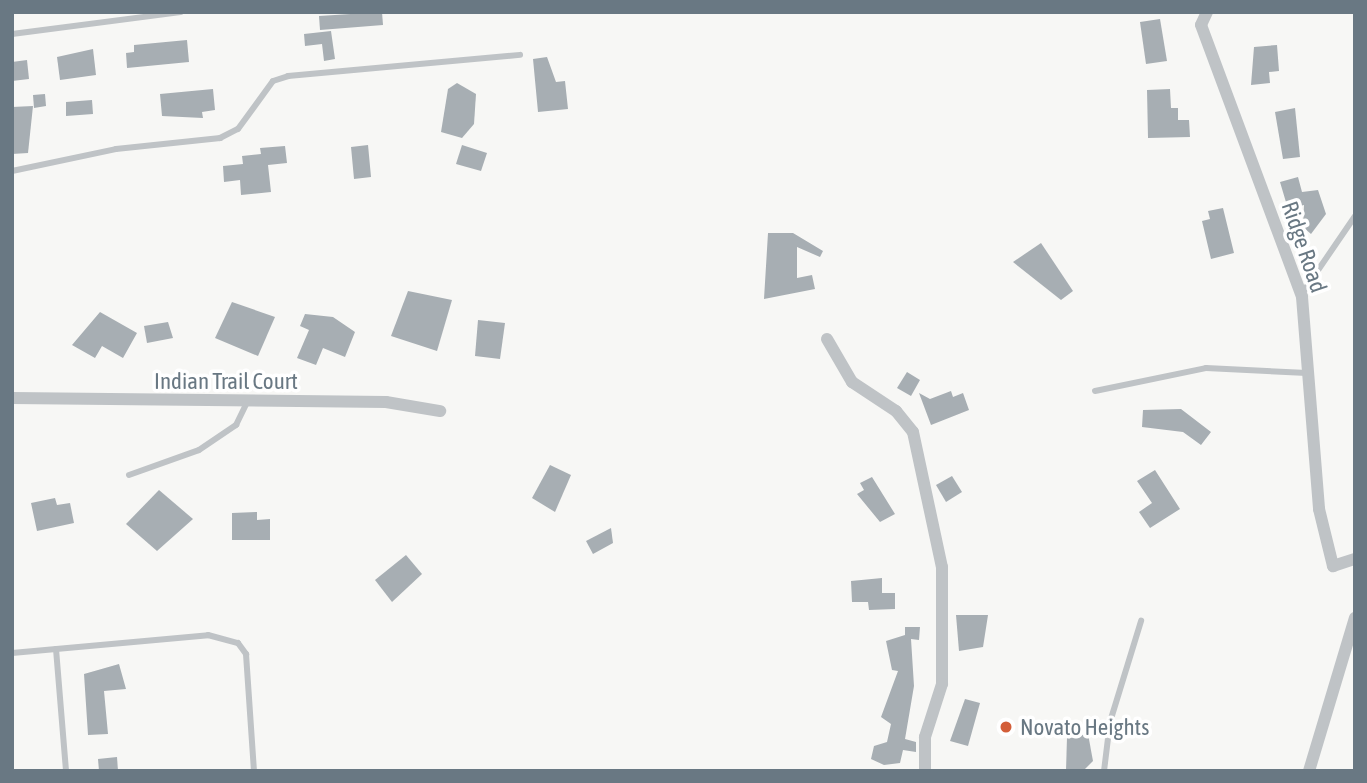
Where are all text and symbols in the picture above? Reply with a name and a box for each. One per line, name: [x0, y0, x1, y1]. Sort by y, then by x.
street label: Ridge Road: [1276, 198, 1332, 296]
street label: Indian Trail Court: [154, 367, 298, 395]
place label: Novato Heights: [1020, 713, 1149, 741]
marker: Novato Heights: [998, 719, 1014, 735]

